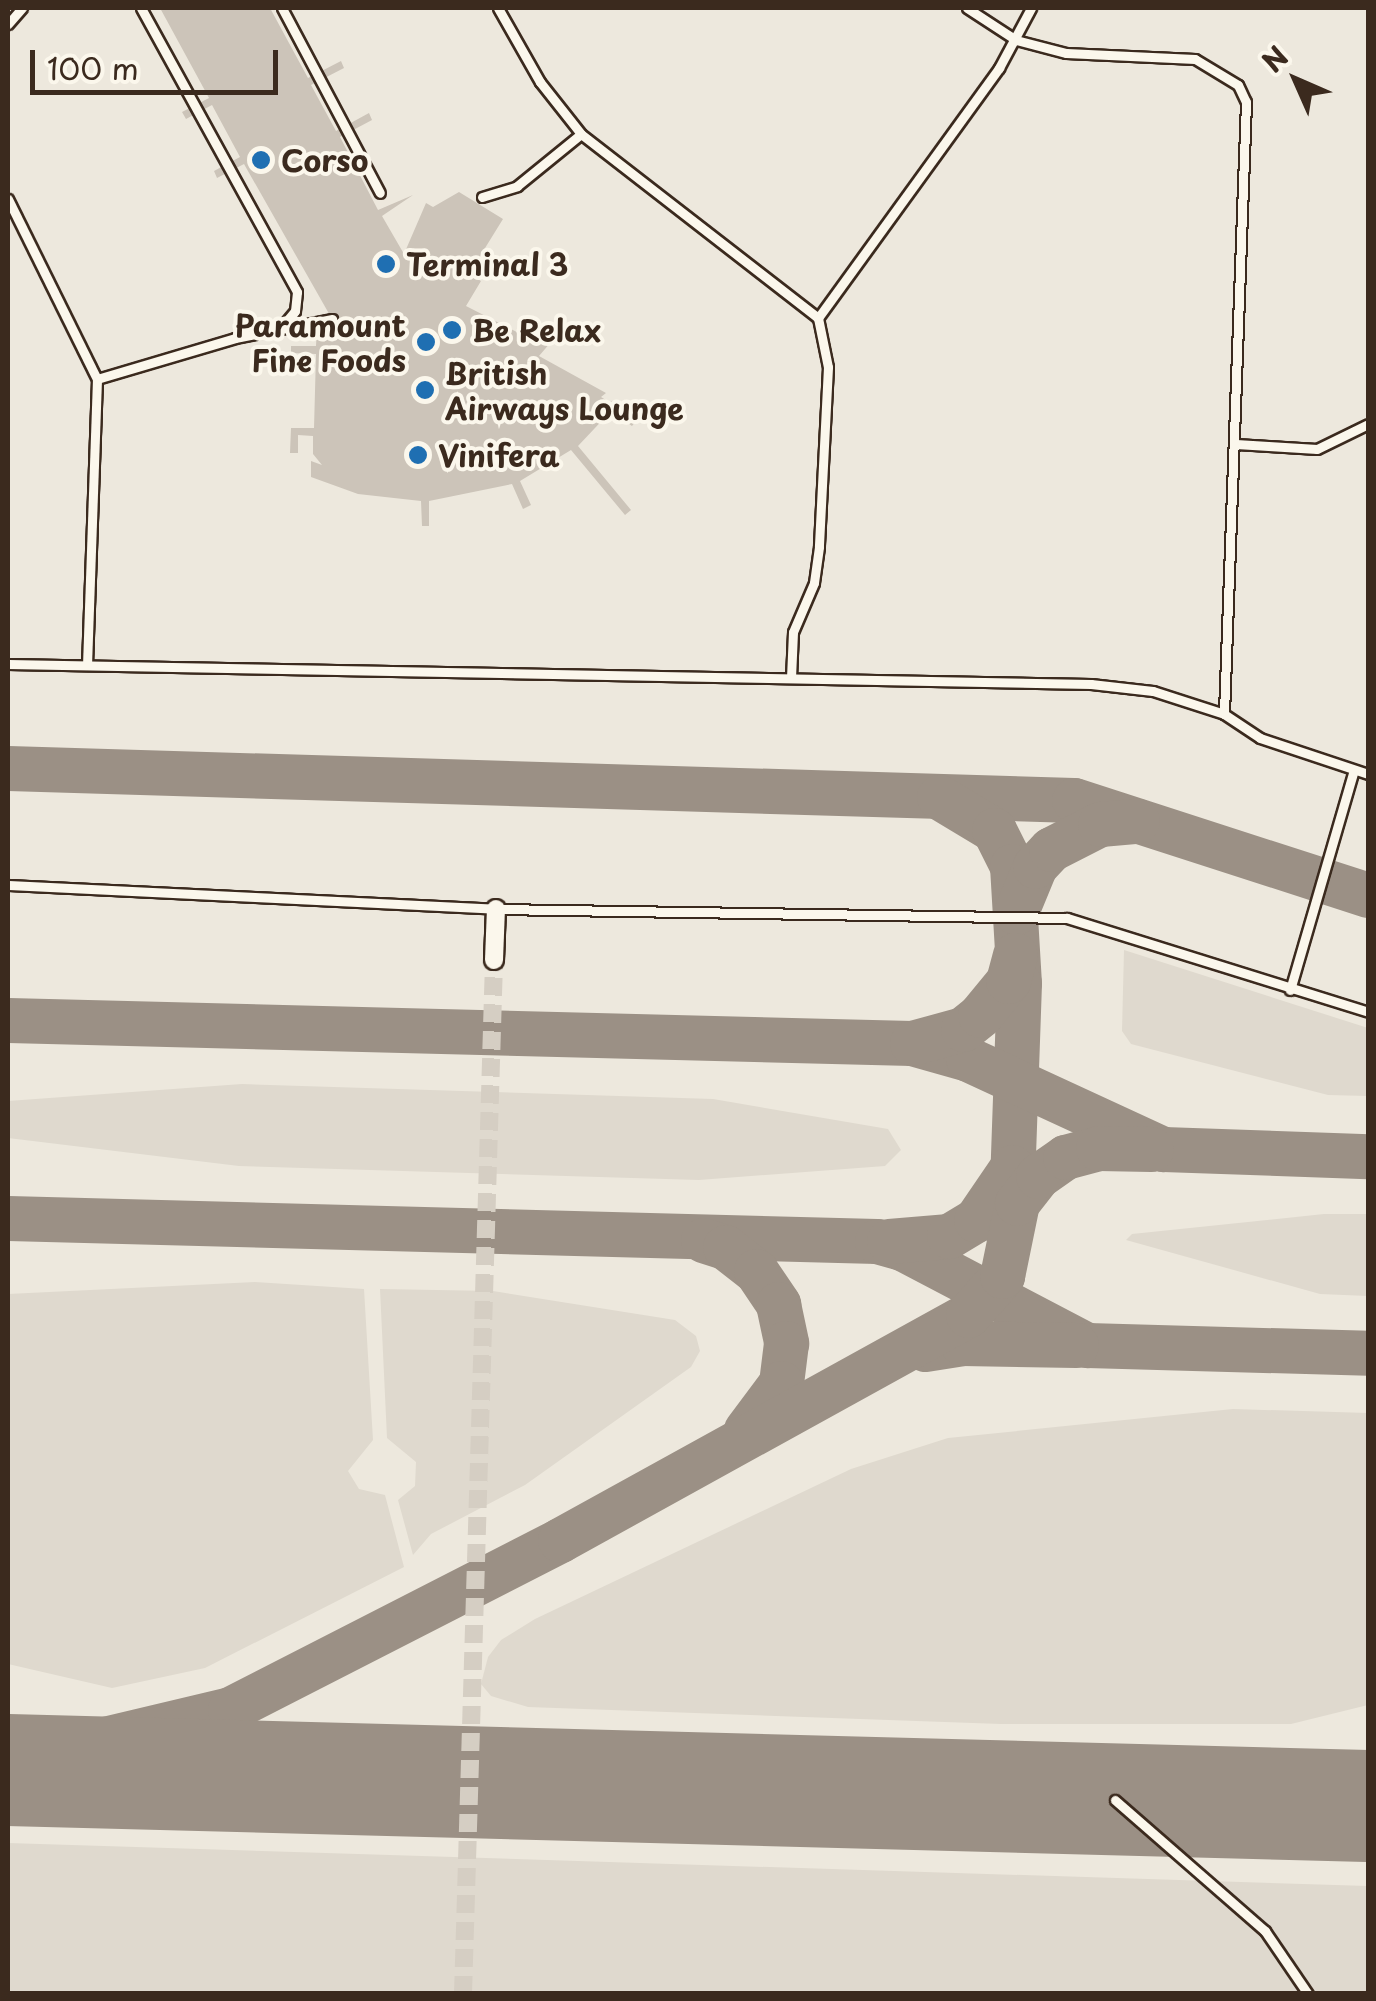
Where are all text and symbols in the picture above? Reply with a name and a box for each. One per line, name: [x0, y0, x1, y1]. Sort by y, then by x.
scale bar: [35, 30, 282, 92]
north arrow: [1246, 30, 1346, 130]
text: N: [1251, 35, 1297, 81]
text: 100 m: [47, 45, 139, 90]
place label: Corso: [281, 142, 368, 178]
marker: Corso: [250, 149, 272, 171]
place label: Terminal 3: [406, 246, 568, 282]
marker: Terminal 3: [375, 253, 397, 275]
place label: Paramount Fine Foods: [234, 307, 406, 378]
place label: Be Relax: [472, 312, 601, 348]
marker: Be Relax: [441, 319, 463, 341]
marker: Paramount Fine Foods: [415, 331, 437, 353]
place label: British Airways Lounge: [445, 355, 684, 426]
marker: British Airways Lounge: [414, 379, 436, 401]
place label: Vinifera: [438, 437, 560, 473]
marker: Vinifera: [407, 444, 429, 466]

